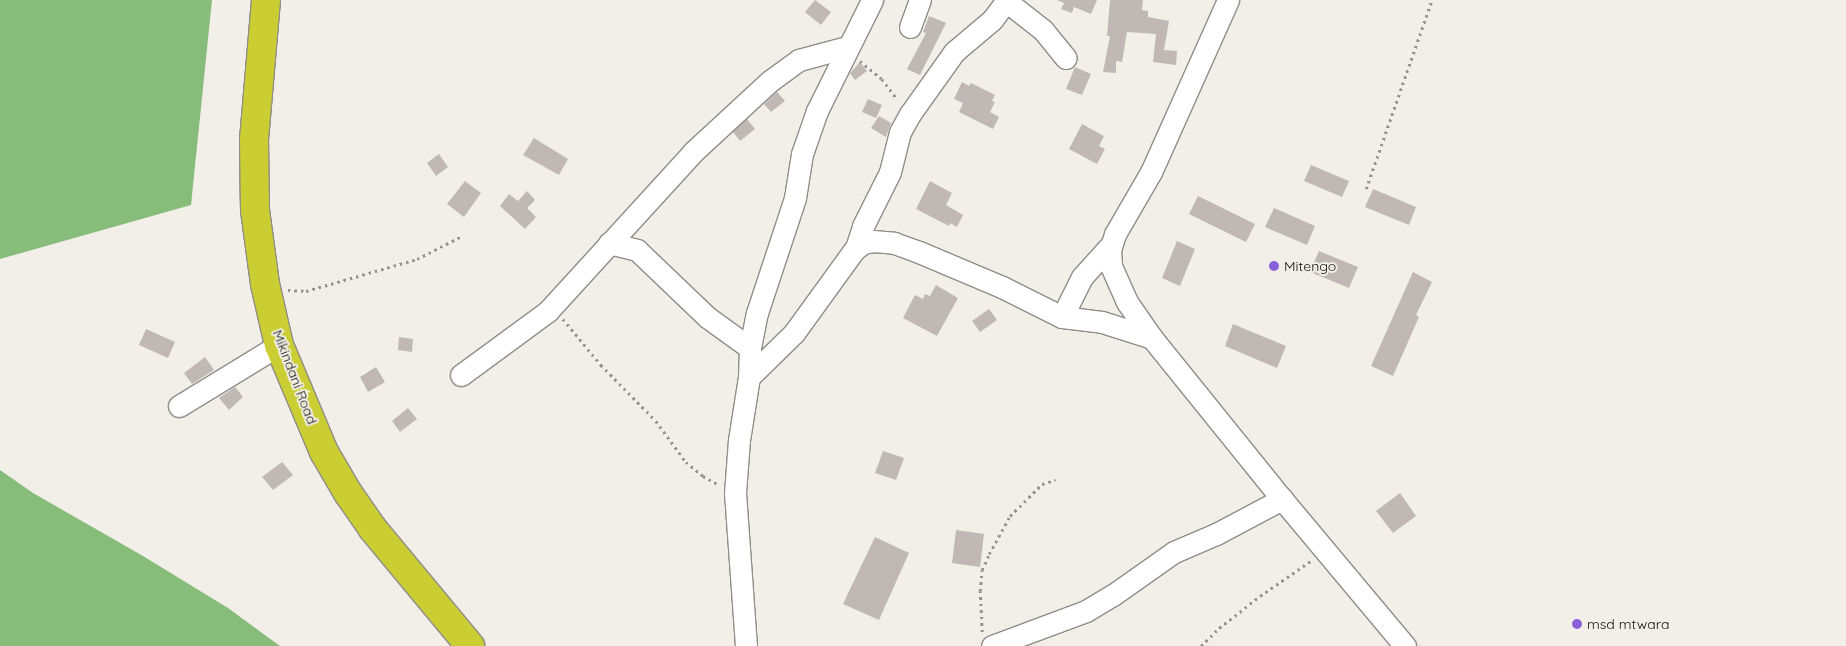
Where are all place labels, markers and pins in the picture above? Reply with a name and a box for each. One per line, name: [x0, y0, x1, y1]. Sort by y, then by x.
place label: Mitengo: [1284, 258, 1336, 274]
marker: Mitengo: [1268, 260, 1280, 272]
place label: msd mtwara: [1587, 616, 1669, 632]
marker: msd mtwara: [1571, 618, 1583, 630]

